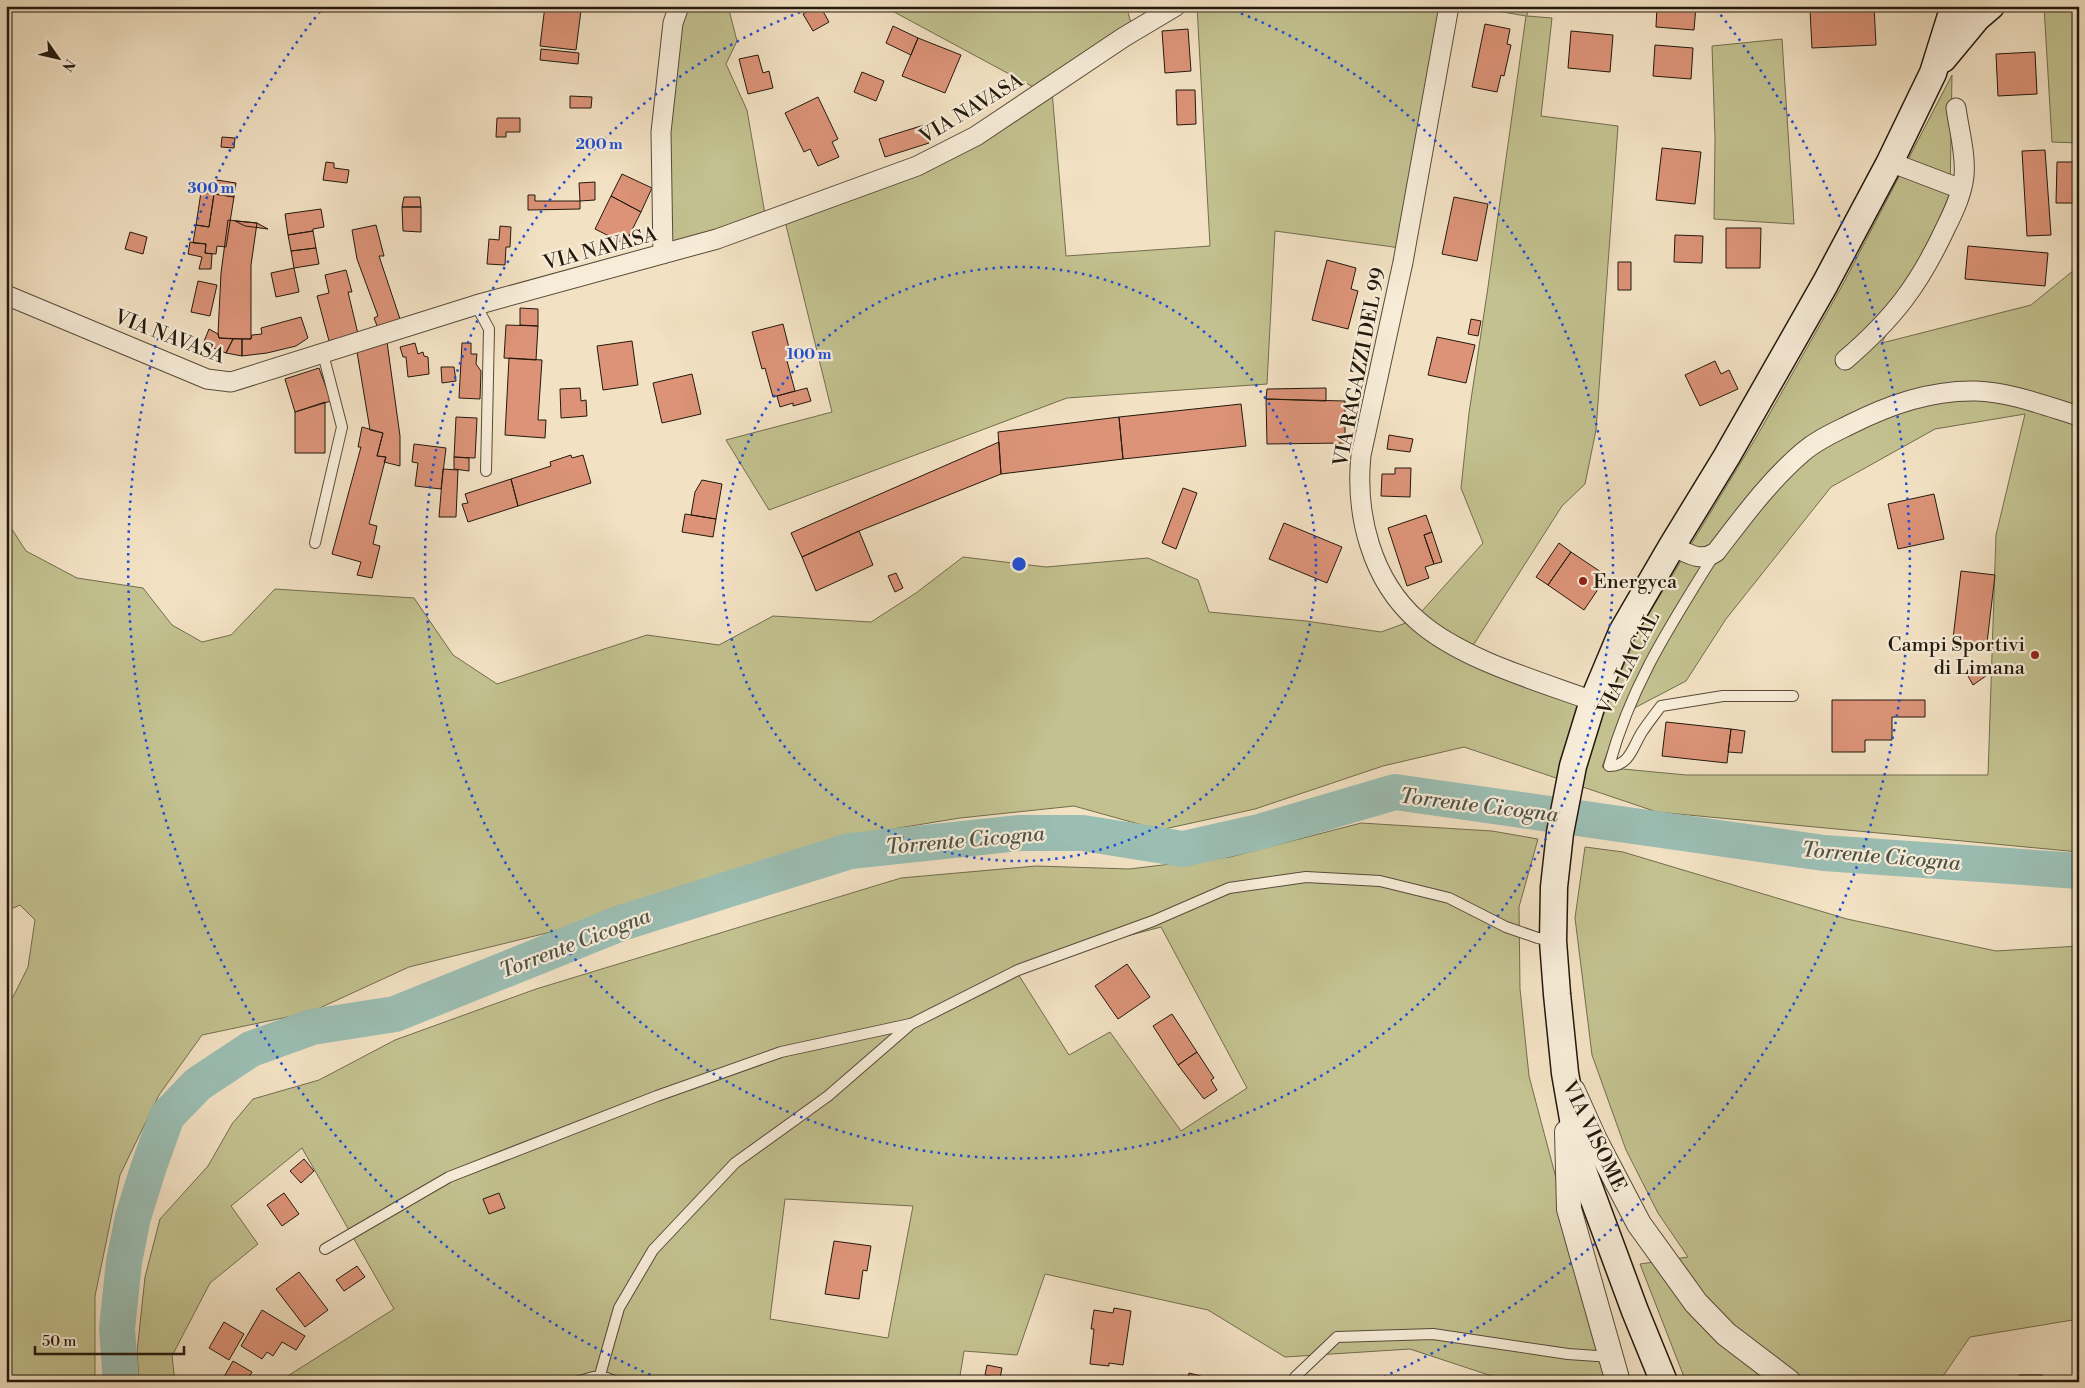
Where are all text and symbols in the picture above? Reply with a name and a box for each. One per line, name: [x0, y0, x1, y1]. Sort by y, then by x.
north arrow: [32, 32, 82, 82]
text: N: [57, 55, 79, 74]
street label: VIA NAVASA: [914, 68, 1029, 151]
text: 200 m: [575, 135, 623, 154]
text: 300 m: [188, 179, 235, 198]
street label: VIA NAVASA: [540, 222, 661, 277]
street label: VIA RAGAZZI DEL 99: [1329, 266, 1392, 470]
street label: VIA NAVASA: [110, 304, 230, 370]
text: 100 m: [787, 345, 832, 364]
centre of rings: [1010, 555, 1028, 573]
place label: Energyca: [1593, 570, 1678, 595]
marker: Energyca: [1577, 575, 1589, 587]
street label: VIA LA CAL: [1592, 608, 1666, 720]
place label: Campi Sportivi di Limana: [1888, 633, 2026, 681]
marker: Campi Sportivi di Limana: [2029, 649, 2041, 661]
water label: Torrente Cicogna: [1398, 783, 1560, 829]
water label: Torrente Cicogna: [885, 821, 1046, 861]
water label: Torrente Cicogna: [1800, 837, 1962, 877]
water label: Torrente Cicogna: [496, 903, 655, 985]
street label: VIA VISOME: [1556, 1076, 1631, 1196]
scale bar: [35, 1323, 184, 1355]
text: 50 m: [42, 1332, 76, 1351]

